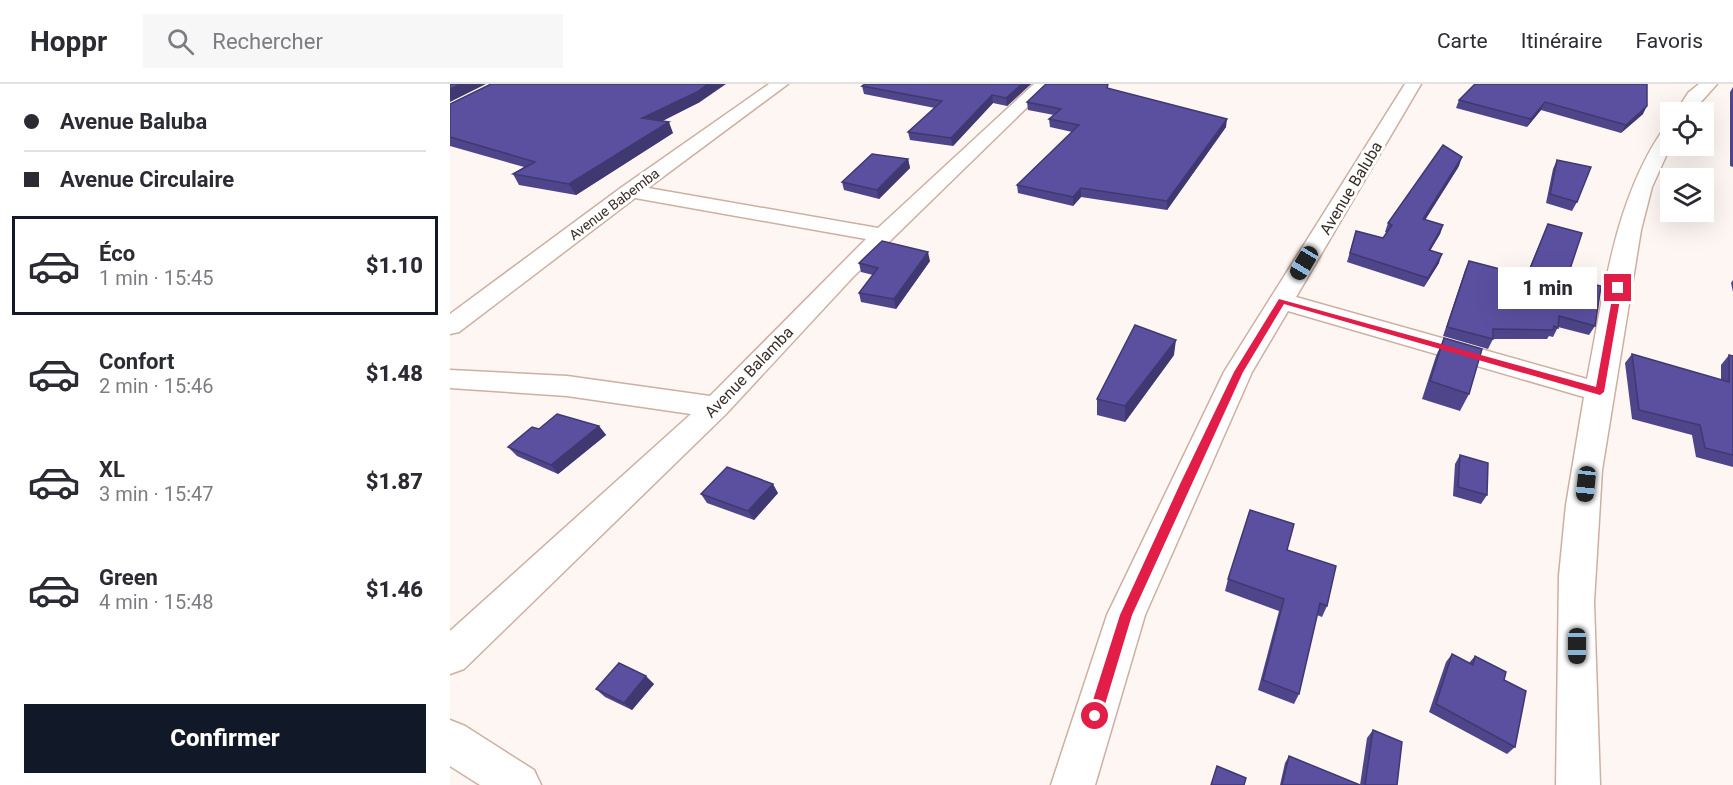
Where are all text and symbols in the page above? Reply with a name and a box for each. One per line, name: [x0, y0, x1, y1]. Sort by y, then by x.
search box: [143, 14, 563, 68]
text: Hoppr: [30, 25, 107, 58]
icon: search: [164, 25, 197, 58]
text: Rechercher: [212, 29, 323, 54]
text: Carte: [1437, 29, 1488, 53]
text: Itinéraire: [1521, 29, 1602, 53]
text: Favoris: [1635, 29, 1703, 53]
map controls: [1660, 102, 1714, 222]
button: locate: [1660, 102, 1714, 156]
text: Avenue Baluba: [60, 109, 207, 134]
street label: Avenue Baluba: [1316, 138, 1386, 238]
street label: Avenue Babemba: [566, 165, 662, 243]
text: Avenue Circulaire: [60, 167, 234, 192]
button: layers: [1660, 168, 1714, 222]
icon: car: [27, 239, 81, 293]
text: Éco: [99, 241, 135, 266]
car: [1287, 243, 1321, 283]
text: $1.10: [366, 253, 423, 278]
text: 1 min · 15:45: [99, 266, 214, 290]
callout: 1 min: [1498, 267, 1597, 309]
route end: [1604, 274, 1631, 301]
text: 1 min: [1522, 276, 1573, 300]
street label: Avenue Balamba: [701, 322, 797, 422]
icon: car: [27, 347, 81, 401]
text: Confort: [99, 349, 174, 374]
text: $1.48: [366, 361, 423, 386]
text: 2 min · 15:46: [99, 374, 214, 398]
icon: car: [27, 455, 81, 509]
text: XL: [99, 457, 125, 482]
car: [1575, 465, 1597, 503]
text: $1.87: [366, 469, 423, 494]
text: 3 min · 15:47: [99, 482, 214, 506]
icon: car: [27, 563, 81, 617]
text: Green: [99, 565, 158, 590]
text: $1.46: [366, 577, 423, 602]
text: 4 min · 15:48: [99, 590, 214, 614]
car: [1568, 628, 1586, 664]
route start: [1081, 702, 1108, 729]
button: Confirmer: [24, 704, 426, 773]

